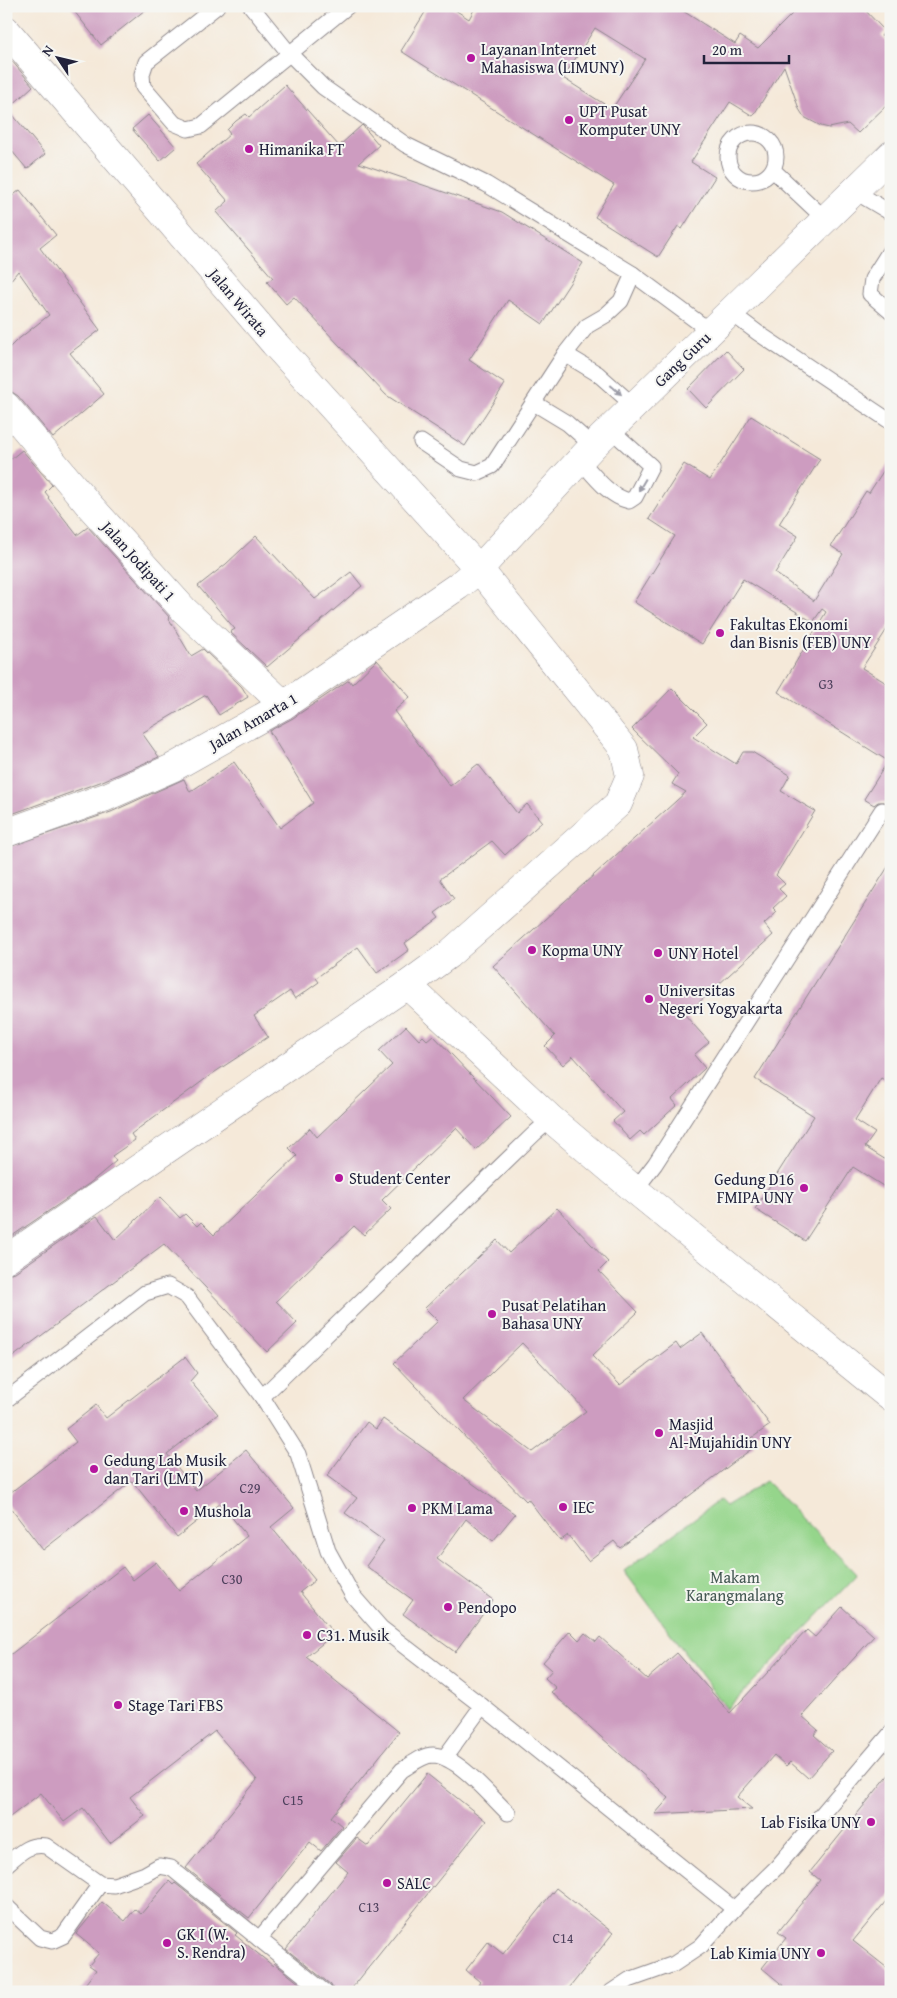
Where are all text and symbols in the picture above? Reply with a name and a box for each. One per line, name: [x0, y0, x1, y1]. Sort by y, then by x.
north arrow: [32, 32, 82, 82]
scale bar: [704, 32, 790, 64]
place label: Layanan Internet Mahasiswa (LIMUNY): [481, 37, 624, 79]
text: 20 m: [712, 39, 743, 60]
text: N: [36, 40, 59, 60]
marker: Layanan Internet Mahasiswa (LIMUNY): [465, 52, 477, 64]
place label: UPT Pusat Komputer UNY: [579, 99, 681, 141]
marker: UPT Pusat Komputer UNY: [563, 114, 575, 126]
place label: Himanika FT: [259, 137, 344, 161]
marker: Himanika FT: [243, 143, 255, 155]
street label: Jalan Wirata: [202, 261, 275, 342]
street label: Gang Guru: [648, 326, 716, 392]
one-way arrow: [610, 384, 622, 395]
one-way arrow: [637, 478, 646, 491]
street label: Jalan Jodipati 1: [95, 514, 182, 607]
place label: Fakultas Ekonomi dan Bisnis (FEB) UNY: [730, 612, 872, 654]
marker: Fakultas Ekonomi dan Bisnis (FEB) UNY: [714, 627, 726, 639]
house number: G3: [819, 674, 834, 694]
street label: Jalan Amarta 1: [203, 686, 302, 757]
place label: Kopma UNY: [542, 938, 623, 962]
place label: UNY Hotel: [668, 941, 739, 965]
marker: Kopma UNY: [526, 944, 538, 956]
marker: UNY Hotel: [652, 947, 664, 959]
place label: Universitas Negeri Yogyakarta: [659, 978, 783, 1020]
marker: Universitas Negeri Yogyakarta: [643, 993, 655, 1005]
place label: Student Center: [349, 1166, 451, 1190]
place label: Gedung D16 FMIPA UNY: [714, 1167, 794, 1209]
marker: Student Center: [333, 1172, 345, 1184]
marker: Gedung D16 FMIPA UNY: [798, 1182, 810, 1194]
place label: Pusat Pelatihan Bahasa UNY: [502, 1293, 606, 1335]
marker: Pusat Pelatihan Bahasa UNY: [486, 1308, 498, 1320]
place label: Masjid Al-Mujahidin UNY: [669, 1412, 792, 1454]
marker: Masjid Al-Mujahidin UNY: [653, 1427, 665, 1439]
place label: Gedung Lab Musik dan Tari (LMT): [104, 1448, 227, 1490]
marker: Gedung Lab Musik dan Tari (LMT): [88, 1463, 100, 1475]
house number: C29: [239, 1478, 261, 1498]
place label: IEC: [573, 1495, 595, 1519]
place label: PKM Lama: [422, 1496, 493, 1520]
place label: Mushola: [194, 1499, 252, 1523]
marker: IEC: [557, 1501, 569, 1513]
marker: PKM Lama: [406, 1502, 418, 1514]
marker: Mushola: [178, 1505, 190, 1517]
park label: Makam Karangmalang: [686, 1565, 784, 1607]
house number: C30: [221, 1569, 243, 1589]
place label: Pendopo: [458, 1595, 517, 1619]
marker: Pendopo: [442, 1601, 454, 1613]
place label: C31. Musik: [317, 1623, 390, 1647]
marker: C31. Musik: [301, 1629, 313, 1641]
place label: Stage Tari FBS: [128, 1693, 223, 1717]
marker: Stage Tari FBS: [112, 1699, 124, 1711]
house number: C15: [282, 1790, 304, 1810]
place label: Lab Fisika UNY: [761, 1810, 861, 1834]
marker: Lab Fisika UNY: [865, 1816, 877, 1828]
place label: SALC: [397, 1871, 431, 1895]
marker: SALC: [381, 1877, 393, 1889]
house number: C13: [358, 1897, 380, 1917]
place label: GK I (W. S. Rendra): [177, 1922, 246, 1964]
house number: C14: [552, 1928, 574, 1948]
marker: GK I (W. S. Rendra): [161, 1937, 173, 1949]
place label: Lab Kimia UNY: [711, 1941, 811, 1965]
marker: Lab Kimia UNY: [815, 1947, 827, 1959]

